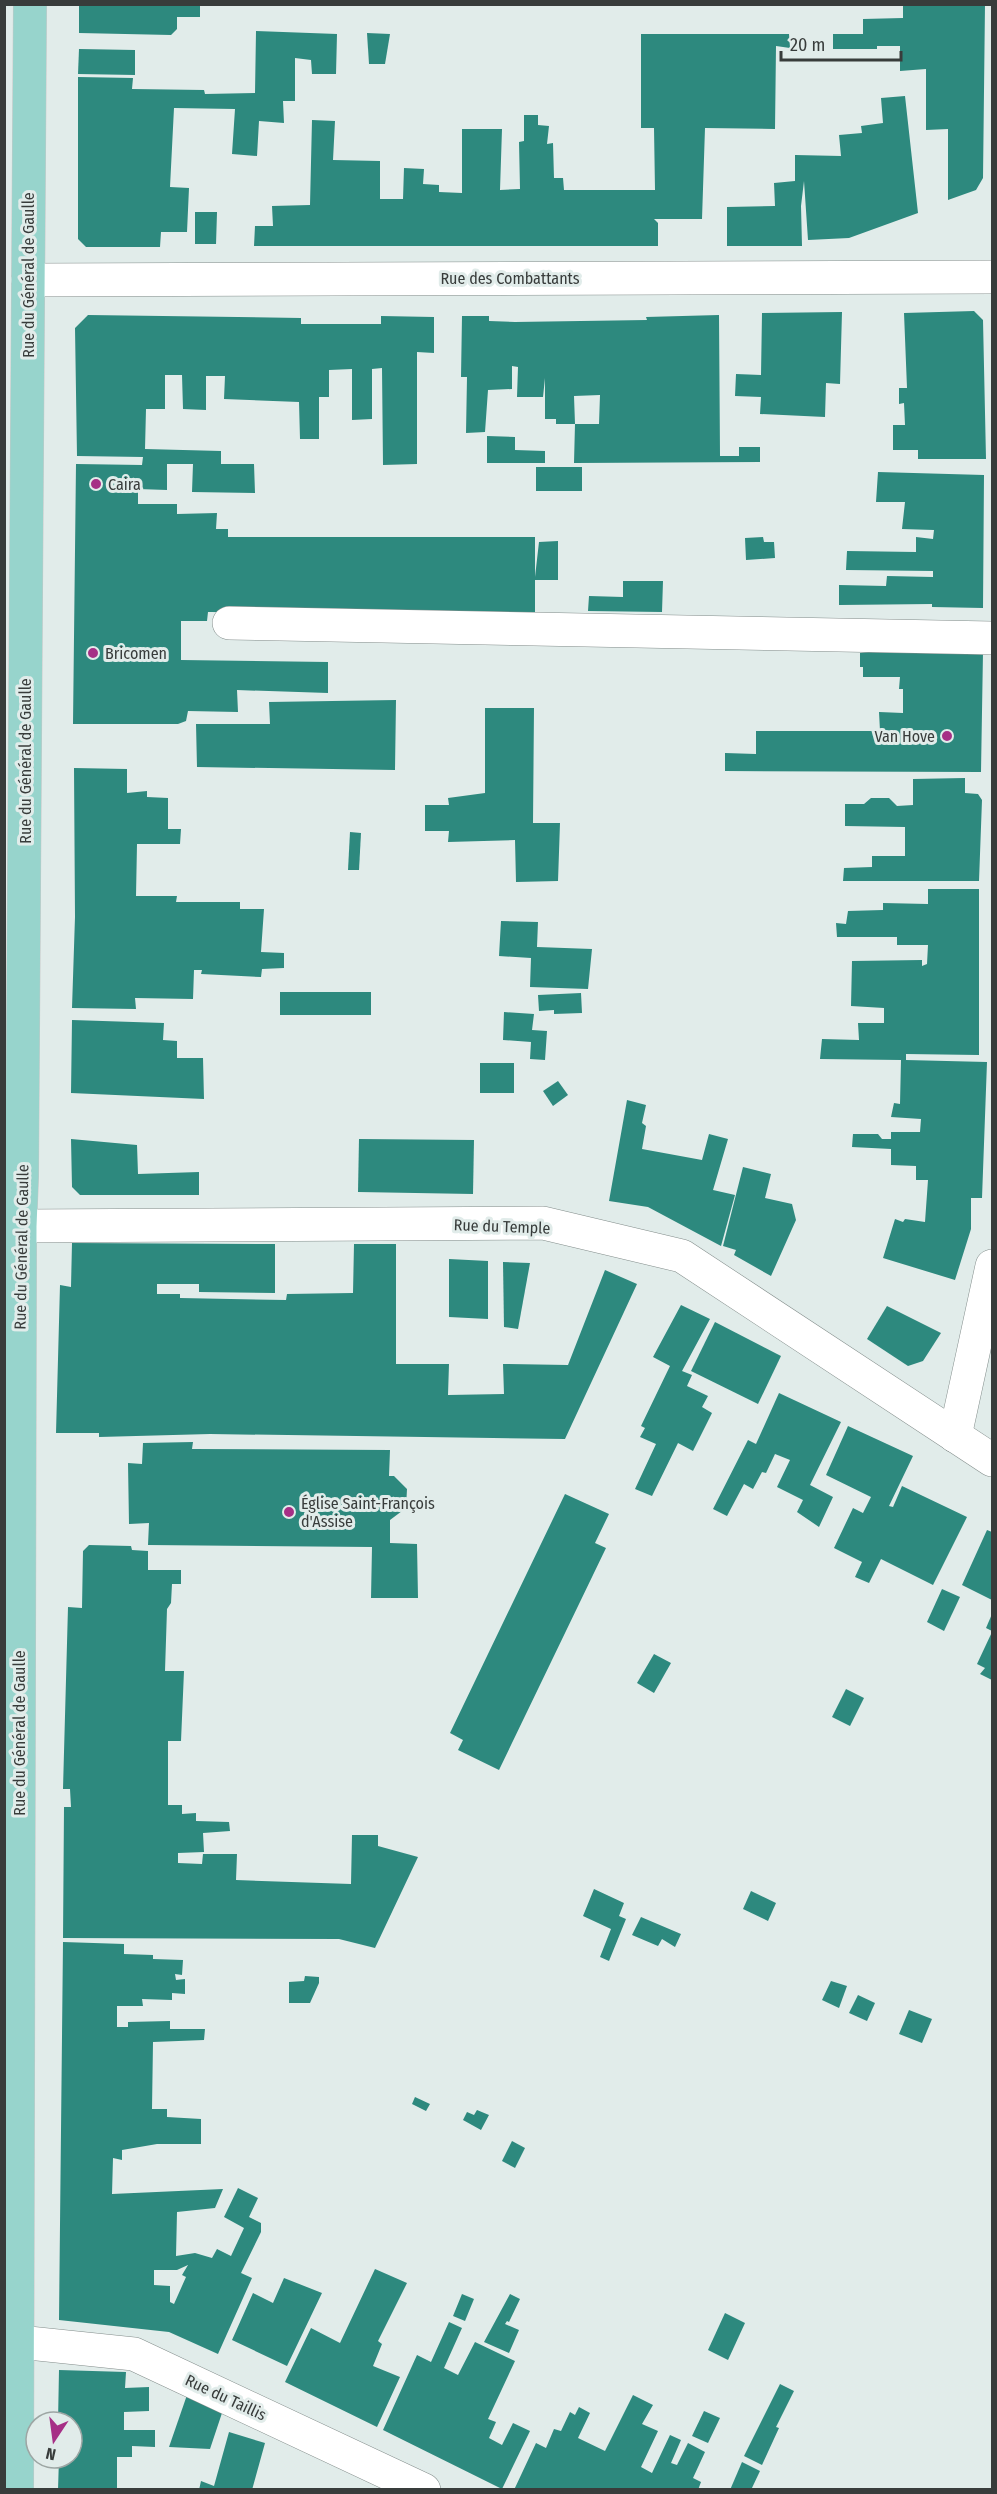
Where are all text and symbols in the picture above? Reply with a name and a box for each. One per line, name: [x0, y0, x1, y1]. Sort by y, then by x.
scale bar: [781, 24, 901, 62]
text: 20 m: [790, 34, 825, 56]
street label: Rue du Général de Gaulle: [19, 192, 38, 358]
street label: Rue des Combattants: [440, 269, 580, 288]
place label: Caira: [108, 475, 141, 494]
marker: Caira: [89, 477, 103, 491]
place label: Bricomen: [105, 644, 167, 663]
marker: Bricomen: [86, 646, 100, 660]
street label: Rue du Général de Gaulle: [16, 678, 35, 844]
place label: Van Hove: [874, 727, 935, 746]
marker: Van Hove: [940, 729, 954, 743]
street label: Rue du Général de Gaulle: [11, 1164, 32, 1330]
street label: Rue du Temple: [453, 1215, 551, 1238]
place label: Église Saint-François d'Assise: [301, 1494, 435, 1531]
marker: Église Saint-François d'Assise: [282, 1505, 296, 1519]
street label: Rue du Général de Gaulle: [10, 1650, 29, 1816]
street label: Rue du Taillis: [182, 2370, 269, 2425]
north arrow: [24, 2410, 84, 2470]
text: N: [44, 2444, 58, 2464]

